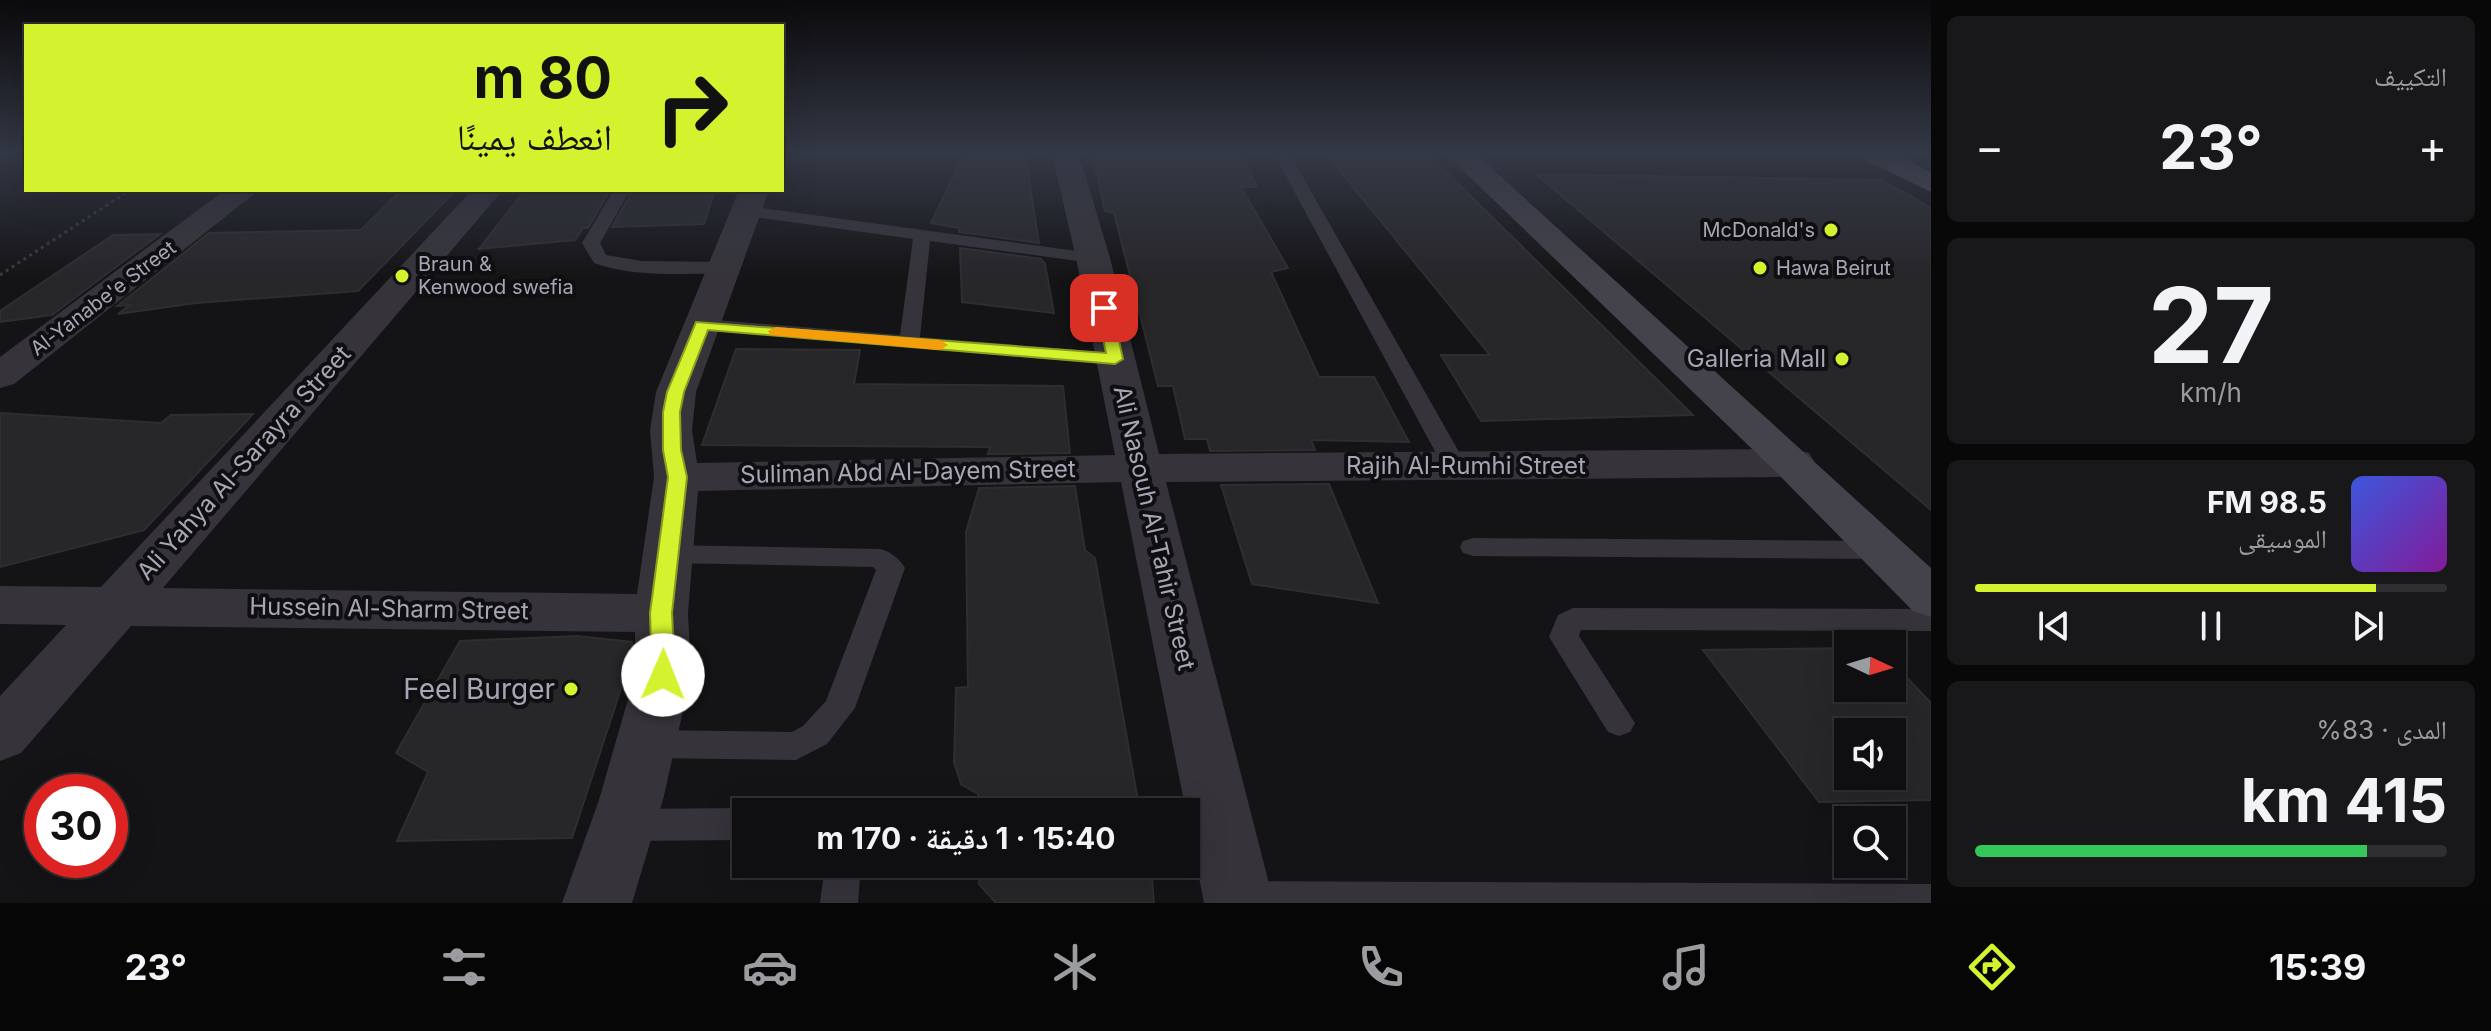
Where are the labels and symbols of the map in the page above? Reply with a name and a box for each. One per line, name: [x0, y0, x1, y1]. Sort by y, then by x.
place label: McDonald's: [1702, 218, 1815, 242]
marker: McDonald's: [1822, 221, 1840, 239]
street label: Al-Yanabe'e Street: [26, 235, 181, 360]
place label: Braun & Kenwood swefia: [418, 252, 574, 299]
place label: Hawa Beirut: [1776, 256, 1891, 280]
marker: Hawa Beirut: [1751, 259, 1769, 277]
marker: Braun & Kenwood swefia: [393, 267, 411, 285]
pin: [1070, 274, 1138, 342]
street label: Ali Yahya Al-Sarayra Street: [131, 339, 357, 586]
place label: Galleria Mall: [1687, 344, 1826, 373]
marker: Galleria Mall: [1833, 350, 1851, 368]
street label: Ali Nasouh Al-Tahir Street: [1108, 383, 1201, 673]
street label: Rajih Al-Rumhi Street: [1346, 451, 1586, 480]
street label: Suliman Abd Al-Dayem Street: [740, 454, 1076, 489]
street label: Hussein Al-Sharm Street: [249, 592, 529, 625]
north arrow: [1834, 630, 1906, 702]
position arrow: [621, 633, 705, 717]
place label: Feel Burger: [403, 672, 555, 706]
marker: Feel Burger: [562, 680, 580, 698]
speed limit sign: 30: [24, 774, 128, 878]

